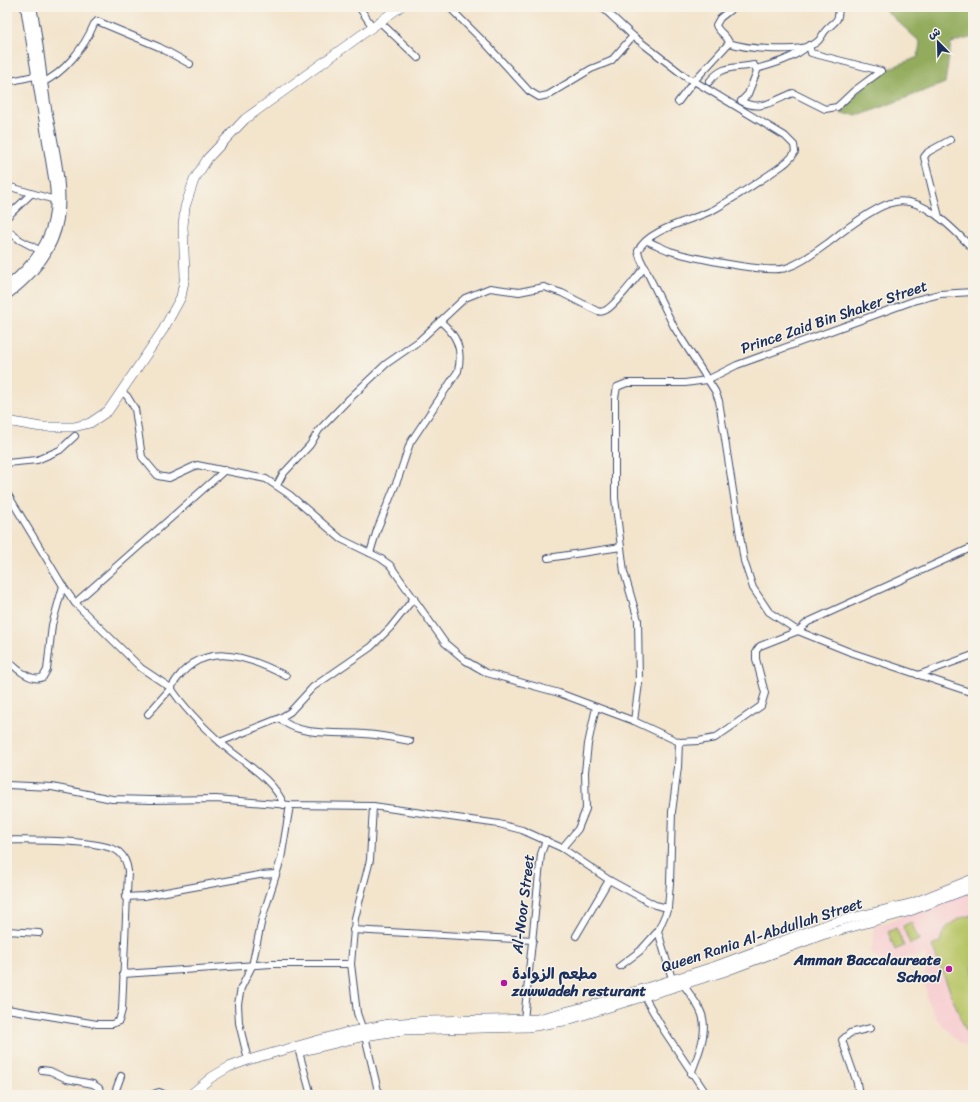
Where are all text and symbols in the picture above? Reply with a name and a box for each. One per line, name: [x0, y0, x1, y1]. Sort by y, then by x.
north arrow: [918, 22, 958, 62]
text: ش: [925, 22, 944, 44]
street label: Prince Zaid Bin Shaker Street: [737, 273, 931, 361]
street label: Al-Noor Street: [504, 852, 542, 956]
street label: Queen Rania Al-Abdullah Street: [658, 890, 867, 980]
place label: Amman Baccalaureate School: [793, 947, 942, 990]
place label: مطعم الزوادة zuwwadeh resturant: [511, 961, 646, 1004]
marker: Amman Baccalaureate School: [944, 964, 954, 974]
marker: مطعم الزوادة zuwwadeh resturant: [499, 978, 509, 988]

